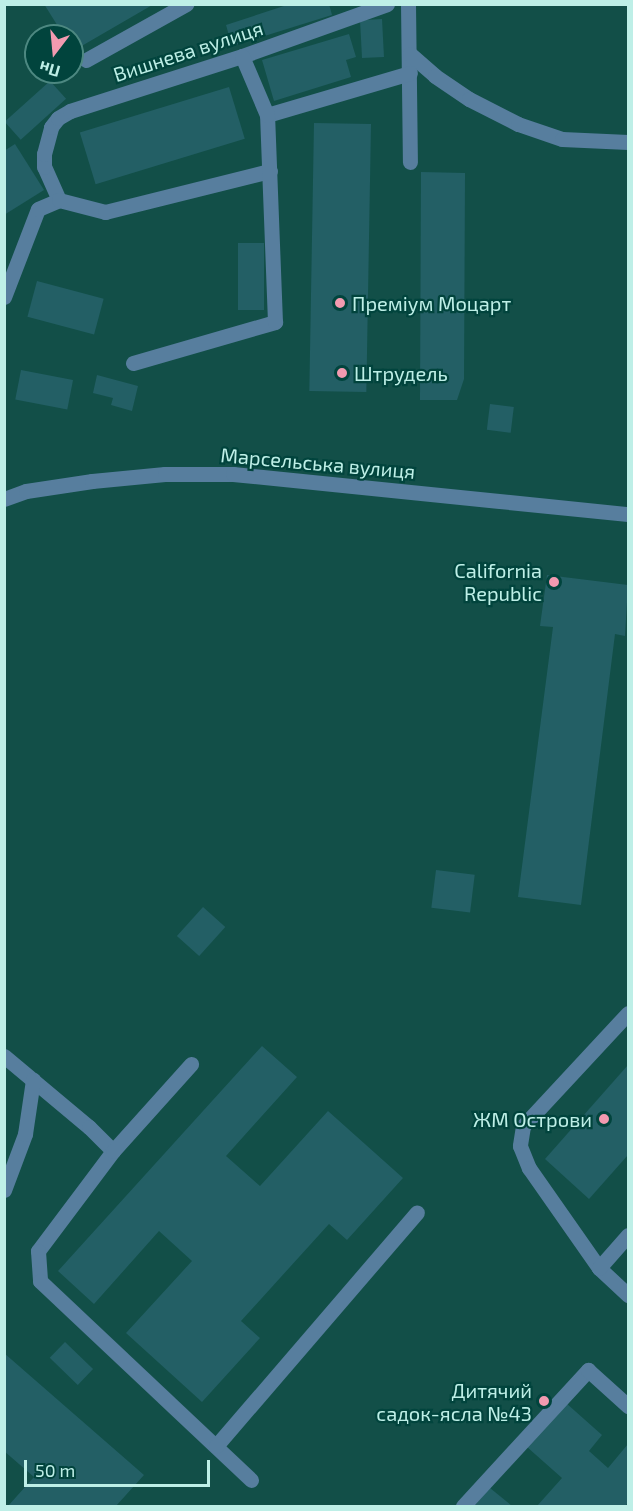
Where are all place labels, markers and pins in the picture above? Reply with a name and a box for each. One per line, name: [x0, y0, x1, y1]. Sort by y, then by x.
place label: Преміум Моцарт: [352, 291, 511, 315]
marker: Преміум Моцарт: [333, 296, 347, 310]
place label: Штрудель: [354, 361, 448, 385]
marker: Штрудель: [335, 366, 349, 380]
place label: California Republic: [454, 558, 542, 605]
marker: California Republic: [547, 575, 561, 589]
place label: ЖМ Острови: [473, 1107, 592, 1131]
marker: ЖМ Острови: [597, 1112, 611, 1126]
place label: Дитячий садок-ясла №43: [376, 1378, 532, 1425]
marker: Дитячий садок-ясла №43: [537, 1394, 551, 1408]

